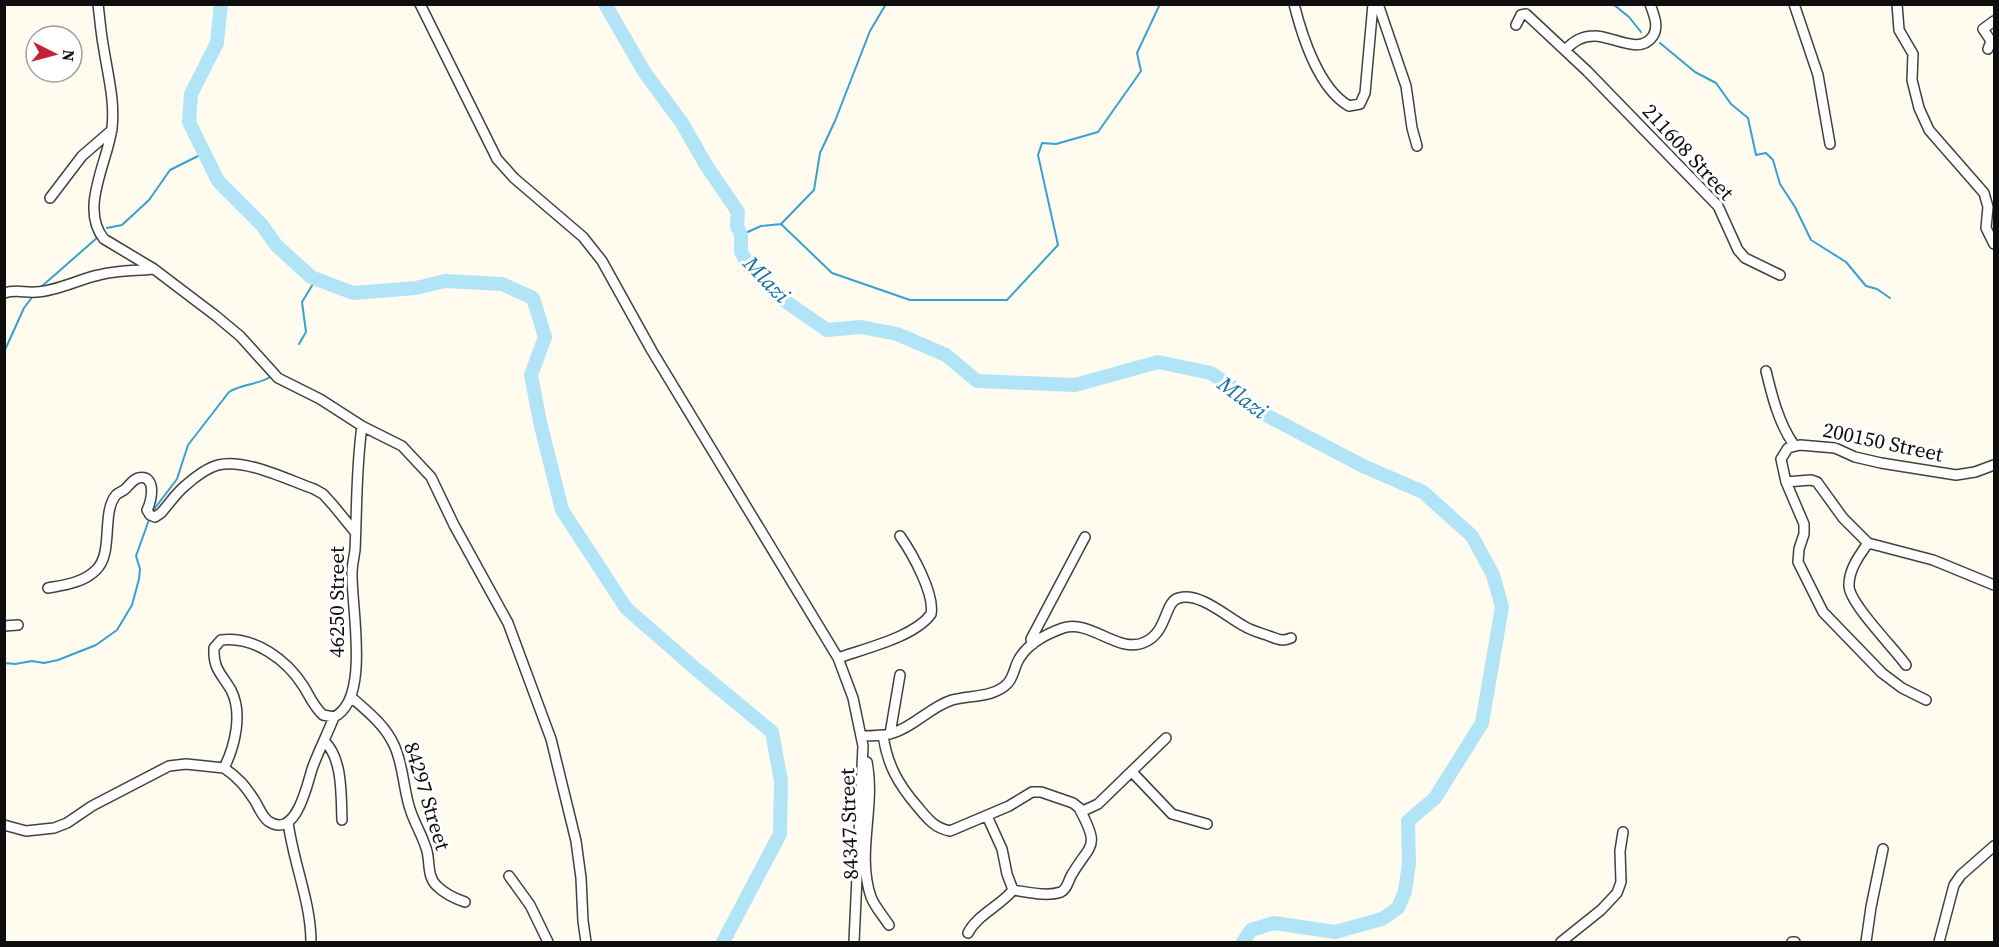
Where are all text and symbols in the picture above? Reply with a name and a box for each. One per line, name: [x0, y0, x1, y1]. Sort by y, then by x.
north arrow: [24, 24, 84, 84]
text: N: [57, 49, 80, 63]
street label: 211608 Street: [1636, 97, 1741, 206]
water label: Mlazi: [736, 248, 797, 309]
water label: Mlazi: [1211, 368, 1274, 426]
street label: 200150 Street: [1820, 415, 1946, 468]
street label: 46250 Street: [322, 546, 351, 658]
street label: 84297 Street: [397, 738, 458, 854]
street label: 84347 Street: [832, 768, 865, 880]

